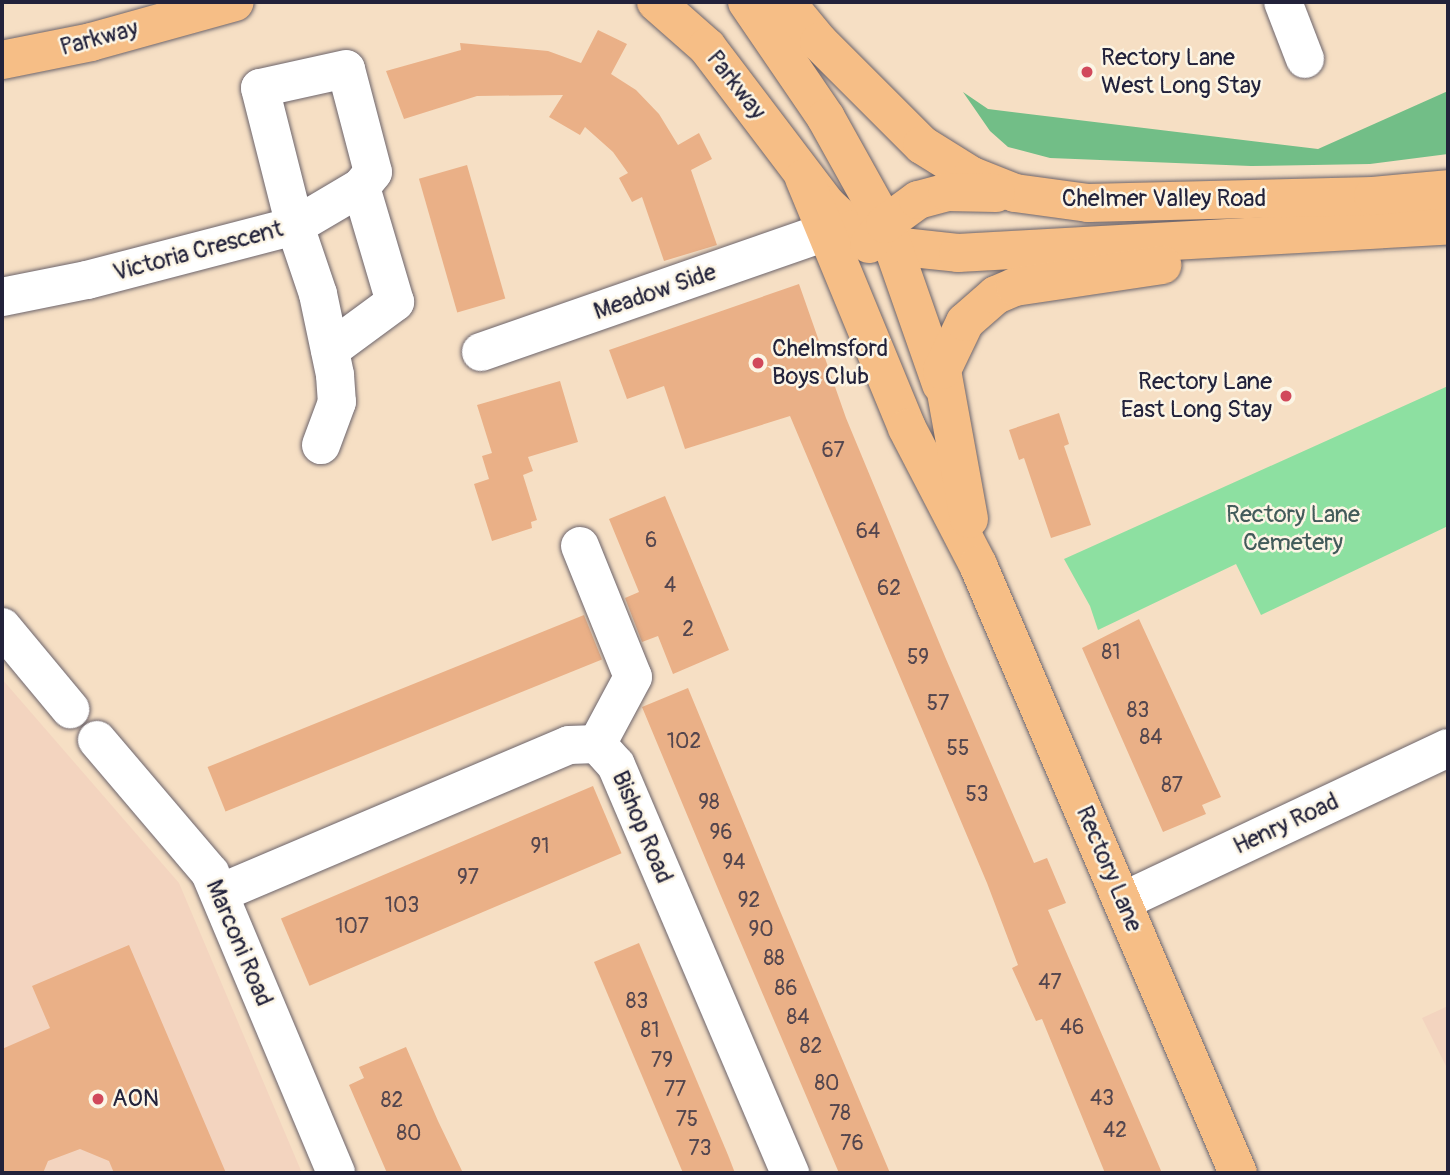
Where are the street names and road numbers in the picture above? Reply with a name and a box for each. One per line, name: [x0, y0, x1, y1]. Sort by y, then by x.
street label: Parkway: [57, 14, 141, 62]
street label: Parkway: [700, 45, 772, 125]
street label: Chelmer Valley Road: [1062, 185, 1266, 213]
street label: Victoria Crescent: [110, 214, 286, 288]
street label: Meadow Side: [590, 258, 720, 326]
street label: Bishop Road: [605, 767, 679, 887]
street label: Henry Road: [1229, 787, 1343, 861]
street label: Rectory Lane: [1070, 802, 1148, 936]
street label: Marconi Road: [199, 875, 279, 1011]

